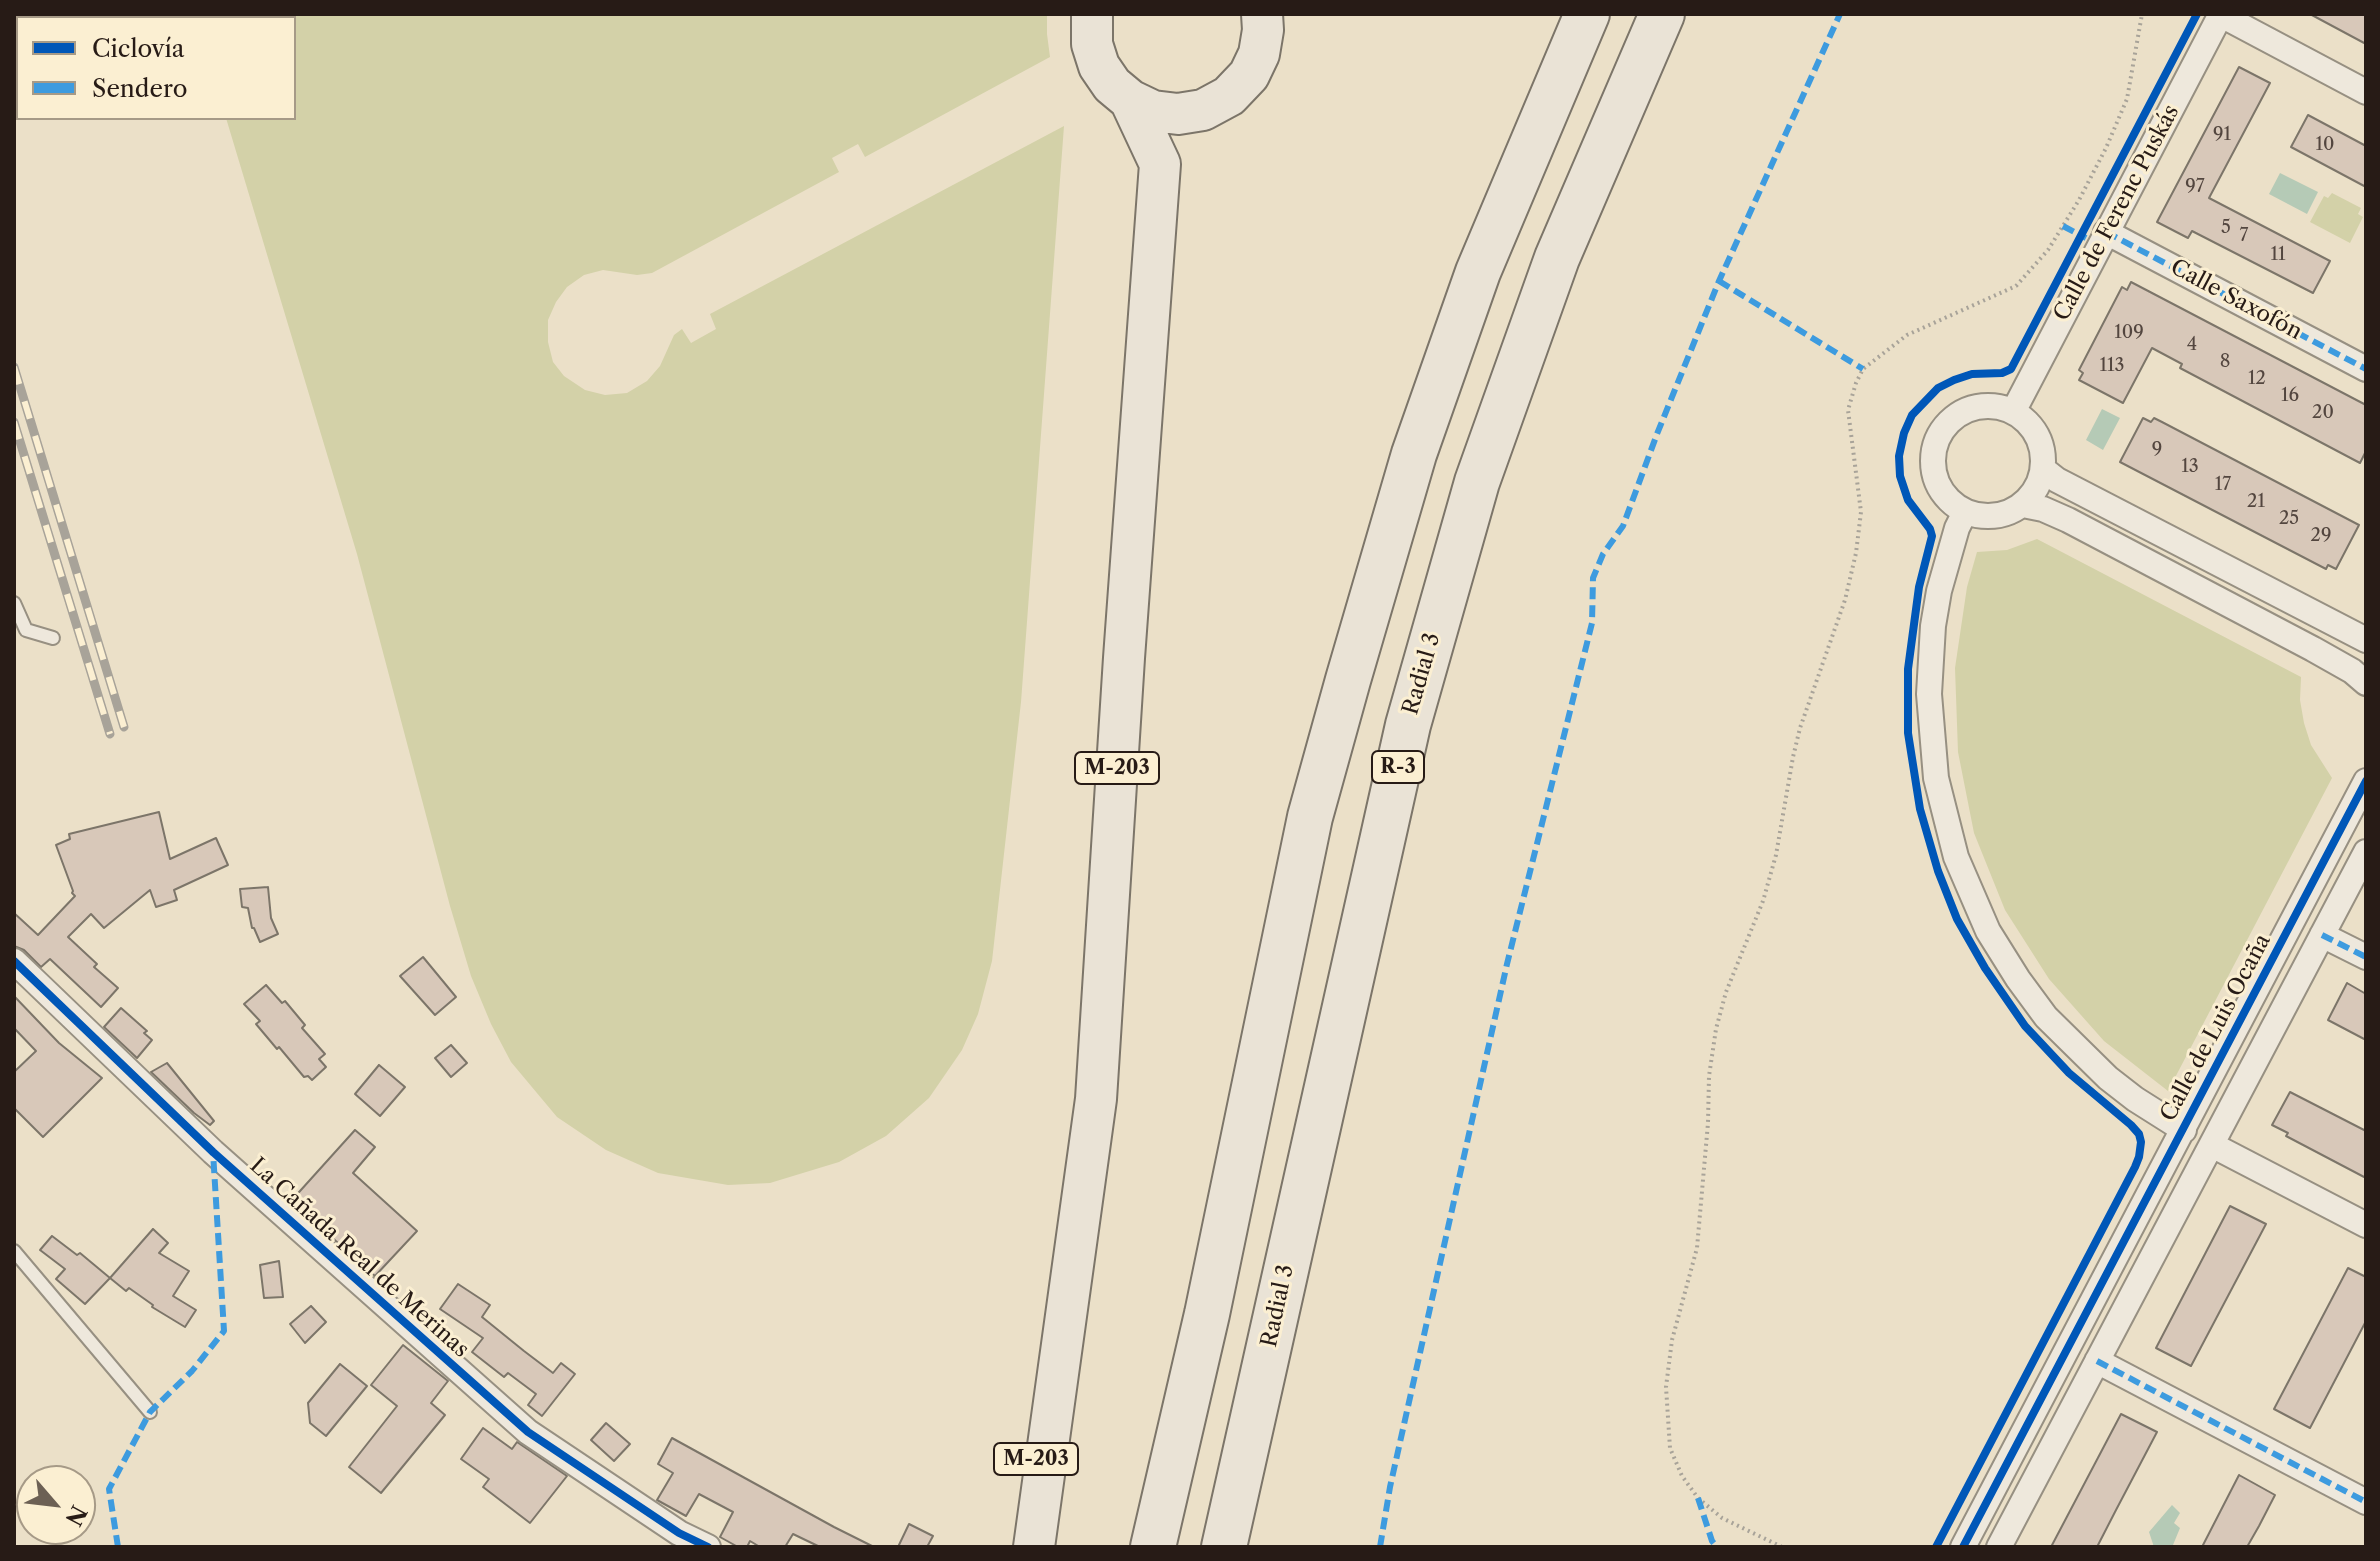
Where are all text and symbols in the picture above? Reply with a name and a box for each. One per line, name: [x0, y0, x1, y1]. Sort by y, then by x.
legend: [16, 16, 296, 120]
text: Ciclovía: [92, 34, 185, 63]
text: Sendero: [92, 74, 187, 103]
street label: Calle de Ferenc Puskás: [2049, 101, 2185, 325]
house number: 91: [2213, 124, 2231, 146]
house number: 10: [2316, 134, 2334, 156]
house number: 97: [2185, 176, 2205, 198]
house number: 5: [2221, 217, 2231, 239]
house number: 7: [2240, 225, 2248, 247]
house number: 11: [2270, 244, 2286, 266]
street label: Calle Saxofón: [2166, 254, 2306, 346]
house number: 109: [2114, 322, 2144, 344]
house number: 4: [2187, 334, 2197, 356]
house number: 8: [2220, 351, 2230, 373]
house number: 113: [2099, 355, 2125, 377]
house number: 12: [2248, 368, 2266, 390]
house number: 16: [2281, 385, 2299, 407]
house number: 20: [2312, 402, 2334, 424]
house number: 9: [2152, 439, 2162, 461]
house number: 13: [2181, 456, 2199, 478]
house number: 17: [2215, 474, 2231, 496]
house number: 21: [2247, 491, 2265, 513]
house number: 25: [2279, 508, 2299, 530]
house number: 29: [2311, 525, 2331, 547]
street label: Radial 3: [1398, 630, 1446, 718]
road number: R-3: [1372, 751, 1424, 783]
road number: M-203: [1075, 752, 1159, 784]
street label: Calle de Luis Ocaña: [2156, 930, 2276, 1126]
street label: La Cañada Real de Merinas: [244, 1153, 474, 1363]
street label: Radial 3: [1256, 1262, 1300, 1350]
road number: M-203: [994, 1443, 1078, 1475]
north arrow: [16, 1465, 96, 1545]
text: N: [59, 1501, 92, 1530]

